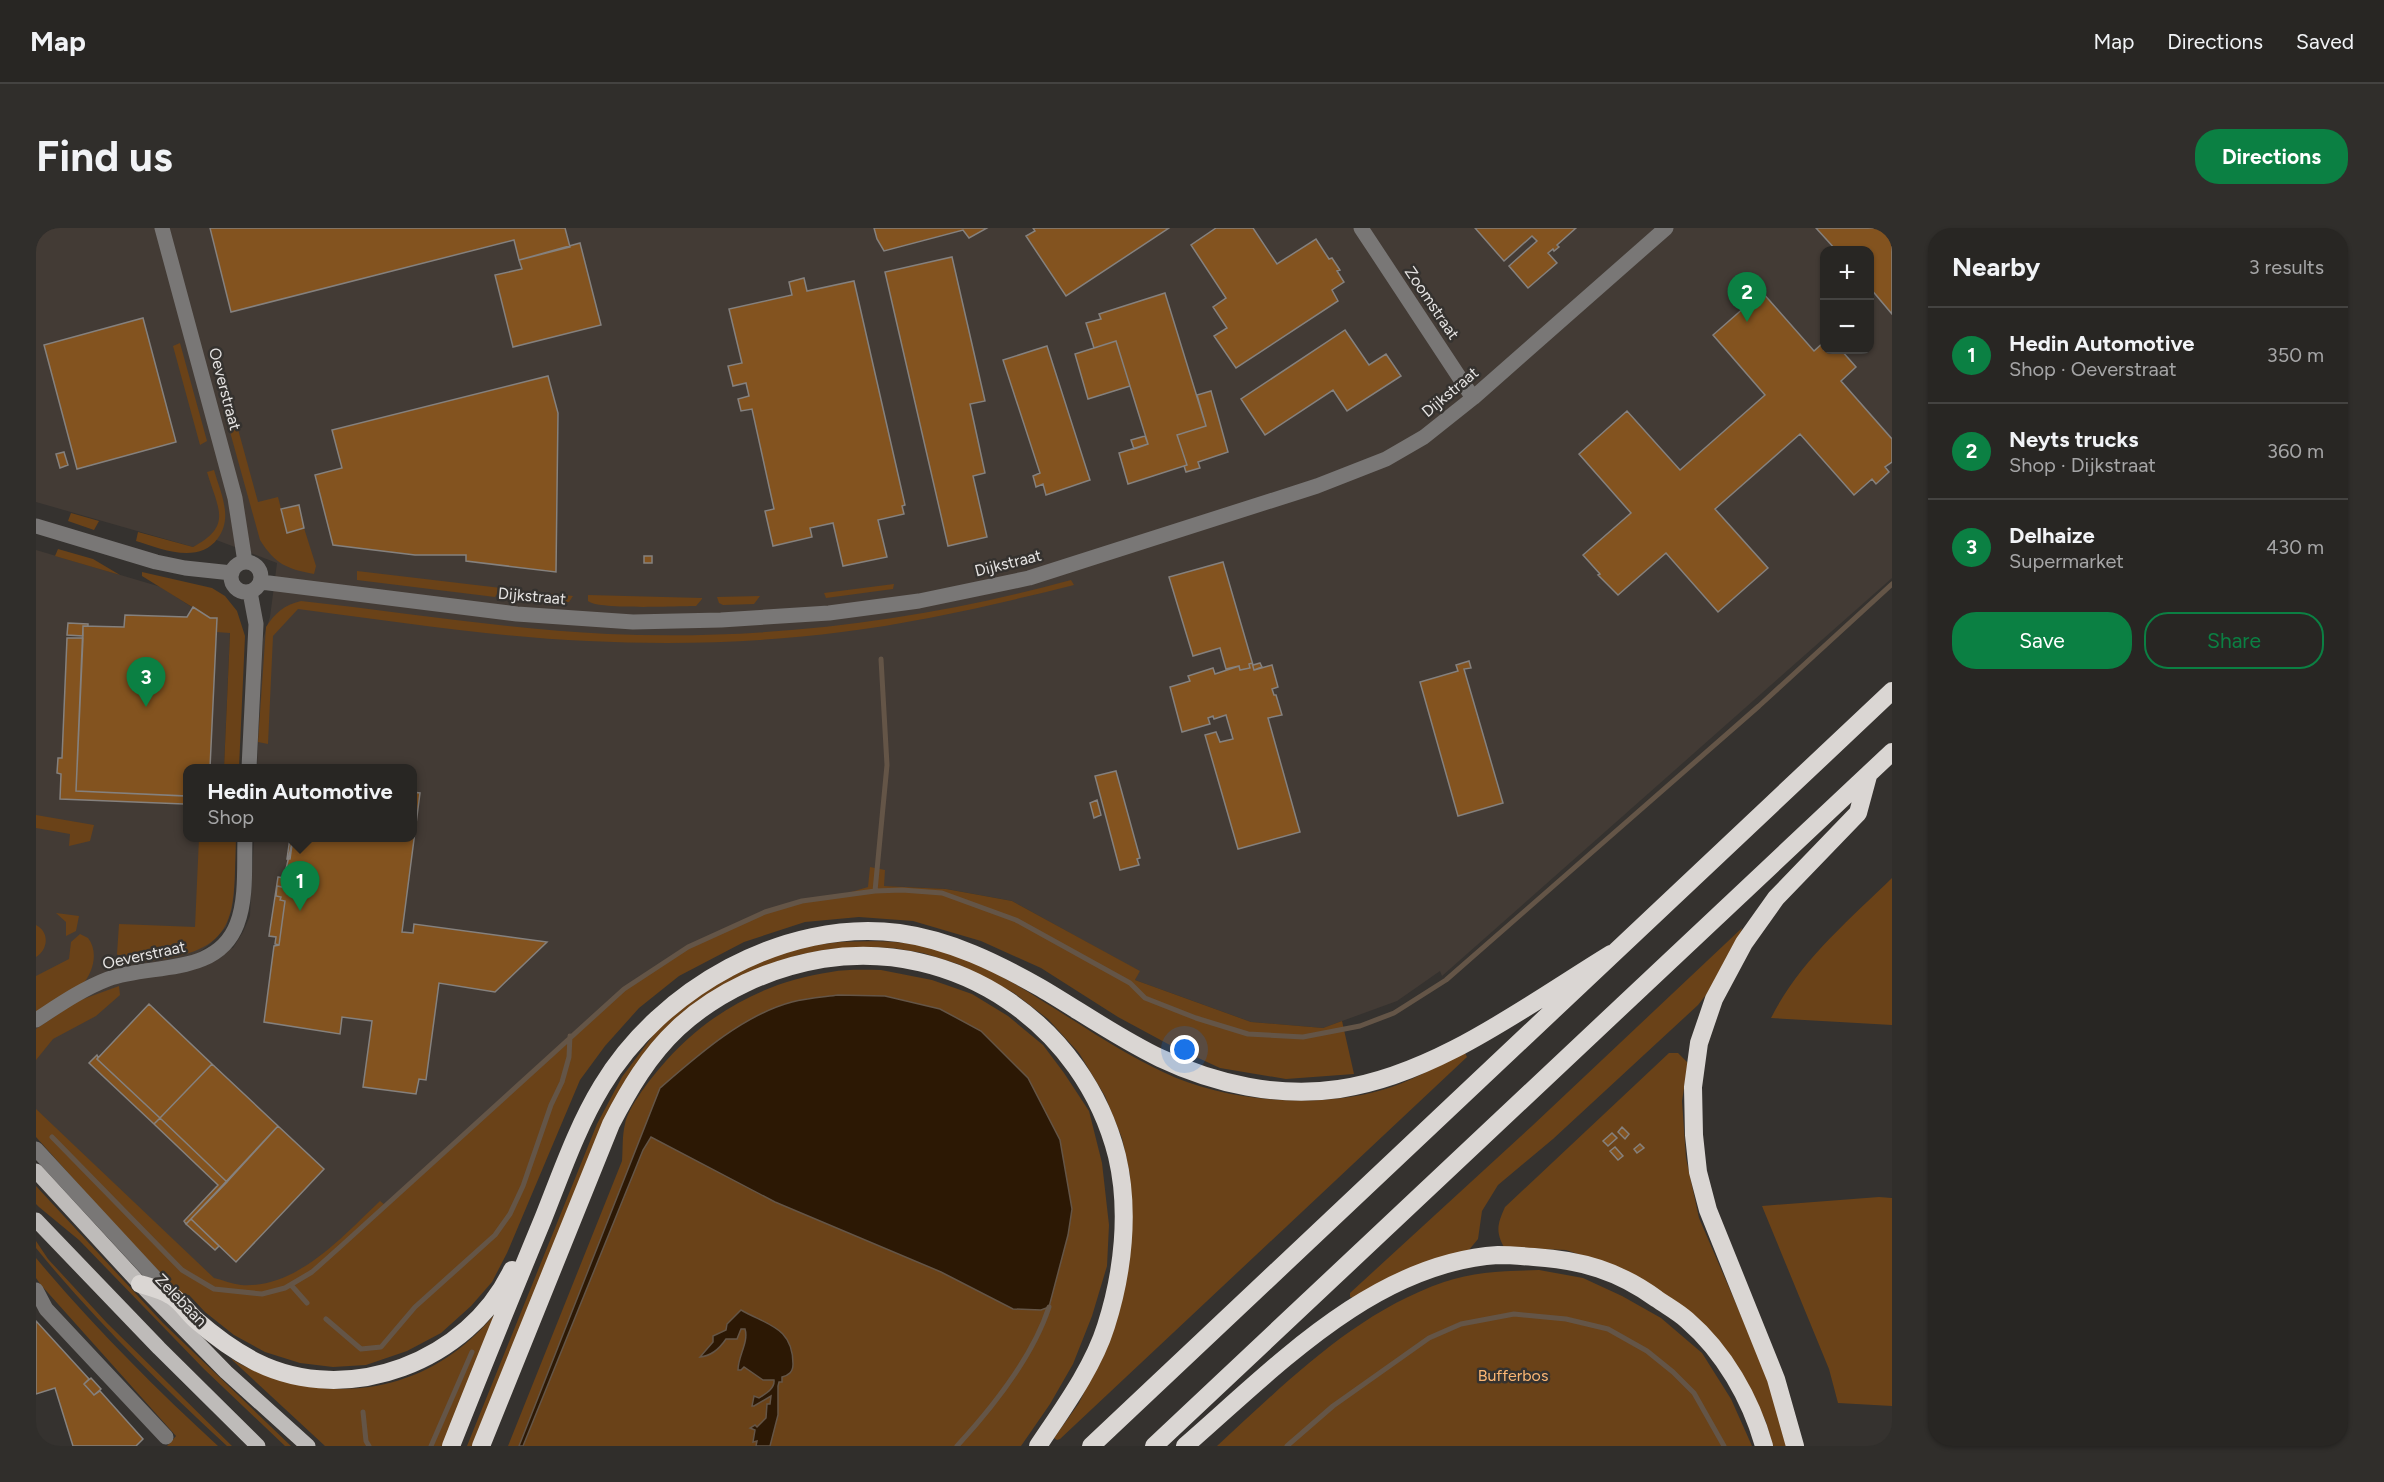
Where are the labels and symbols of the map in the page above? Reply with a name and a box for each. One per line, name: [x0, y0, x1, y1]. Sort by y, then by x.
street label: Zoomstraat: [1401, 263, 1463, 343]
pin: 2: [1728, 272, 1766, 322]
street label: Oeverstraat: [205, 346, 245, 432]
street label: Dijkstraat: [1418, 363, 1482, 421]
street label: Dijkstraat: [973, 546, 1043, 580]
street label: Dijkstraat: [497, 584, 567, 608]
pin: 3: [126, 658, 166, 707]
pin: 1: [280, 862, 320, 911]
street label: Oeverstraat: [101, 937, 187, 973]
your location: [1170, 1035, 1199, 1064]
street label: Zelebaan: [151, 1270, 211, 1330]
park label: Bufferbos: [1478, 1366, 1548, 1385]

